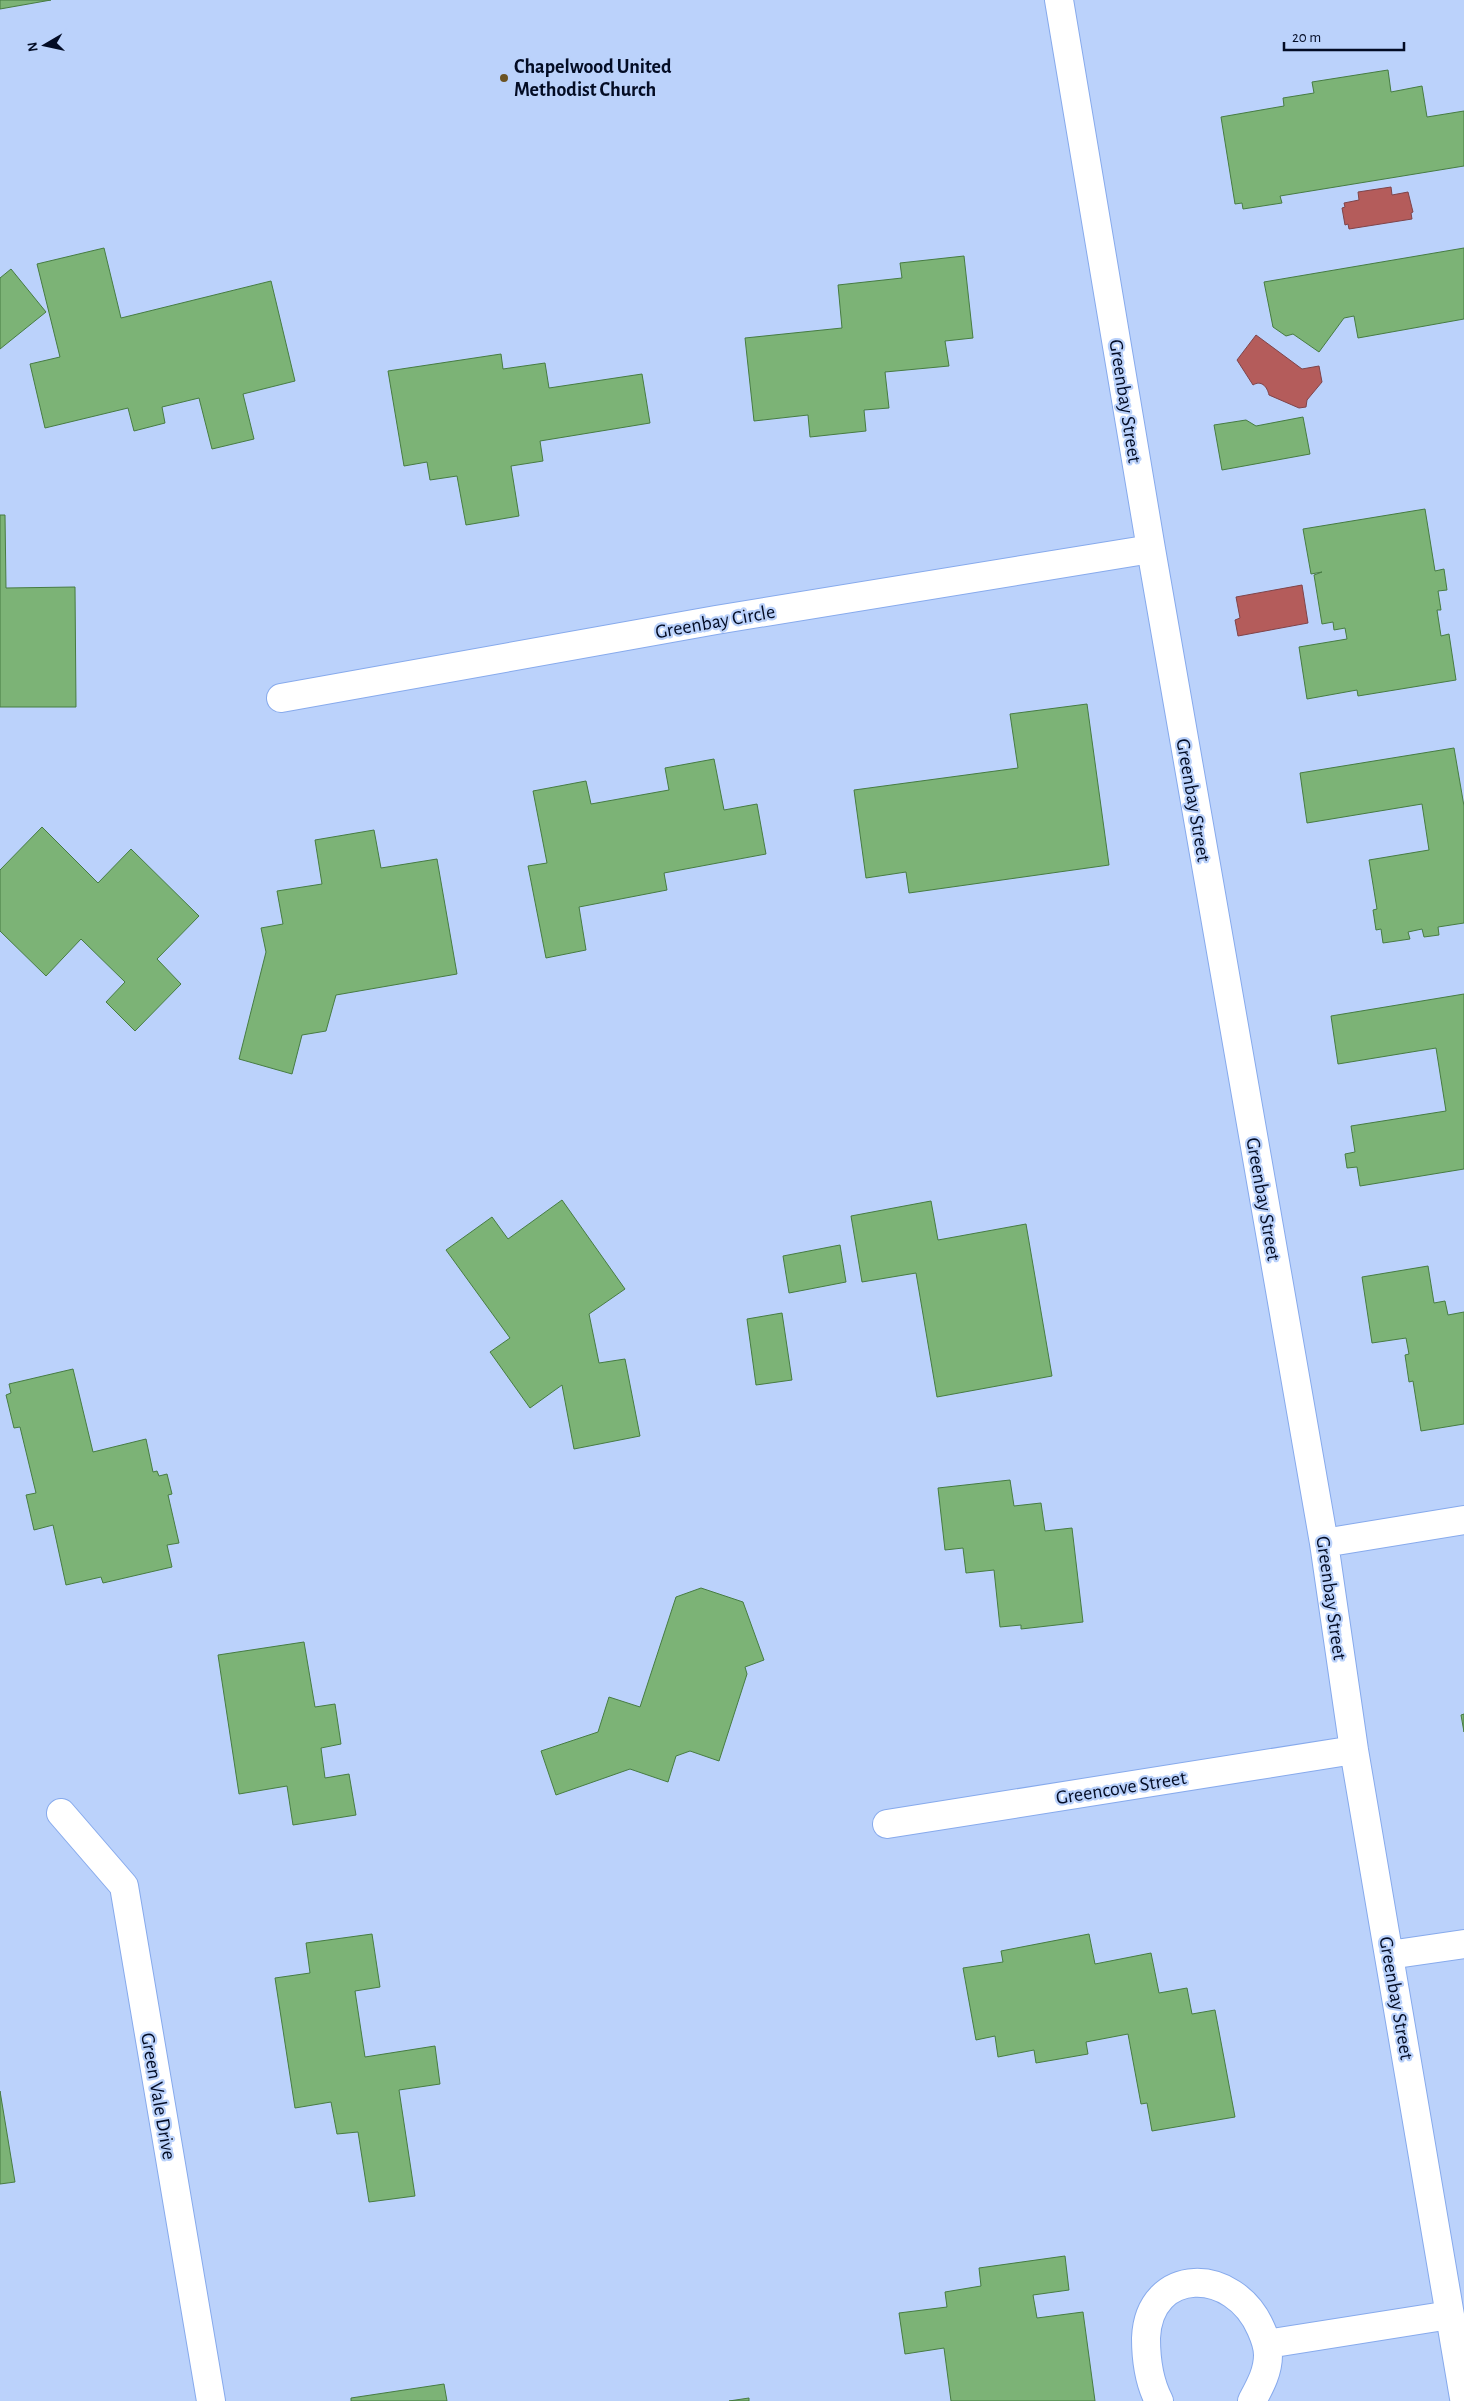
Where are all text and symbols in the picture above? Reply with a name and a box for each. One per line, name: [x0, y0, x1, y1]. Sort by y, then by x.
north arrow: [20, 20, 70, 70]
scale bar: [1284, 20, 1404, 52]
text: 20 m: [1292, 30, 1321, 45]
text: N: [25, 41, 41, 53]
place label: Chapelwood United Methodist Church: [514, 57, 672, 100]
marker: Chapelwood United Methodist Church: [498, 72, 510, 84]
street label: Greenbay Street: [1105, 338, 1145, 465]
street label: Greenbay Circle: [654, 602, 777, 642]
street label: Greenbay Street: [1172, 737, 1214, 864]
street label: Greenbay Street: [1242, 1136, 1284, 1263]
street label: Greenbay Street: [1312, 1535, 1350, 1662]
street label: Greencove Street: [1054, 1768, 1188, 1808]
street label: Greenbay Street: [1375, 1935, 1417, 2062]
street label: Green Vale Drive: [137, 2031, 179, 2161]

